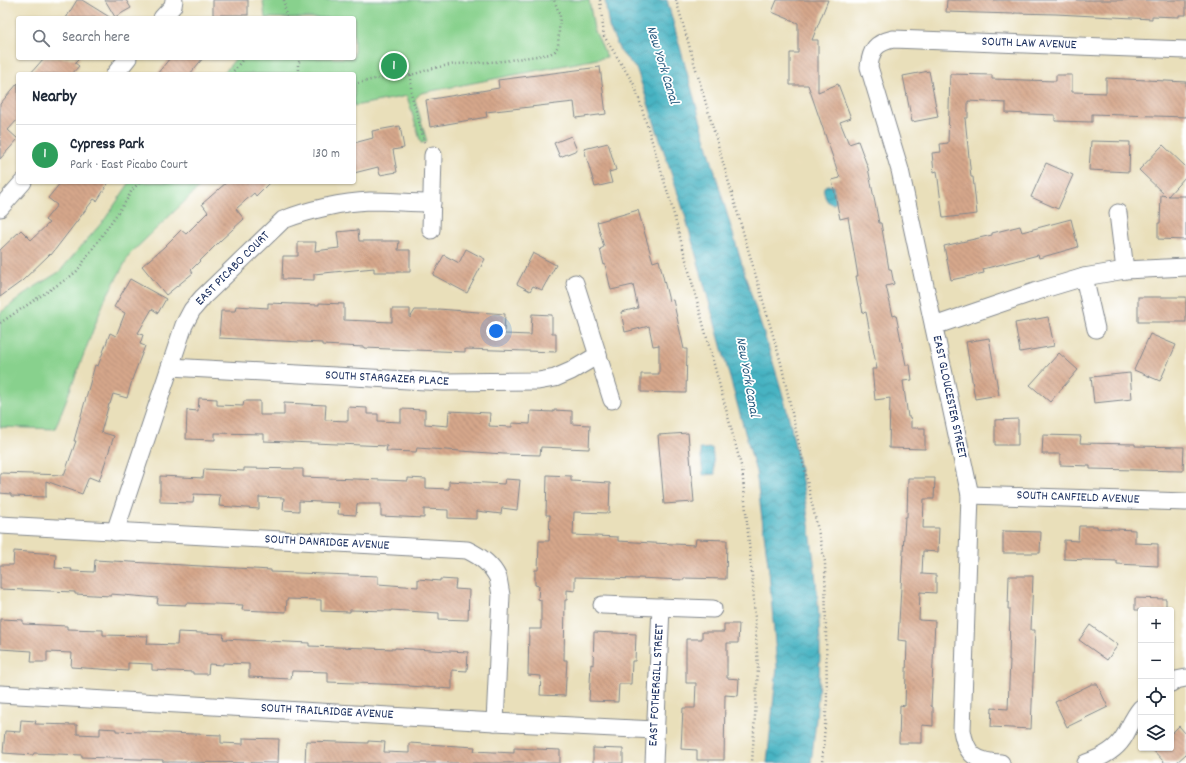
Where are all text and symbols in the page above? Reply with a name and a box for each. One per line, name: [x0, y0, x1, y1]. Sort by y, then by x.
search box: [16, 16, 356, 60]
water label: New York Canal: [641, 24, 684, 108]
icon: search: [30, 27, 52, 49]
text: Search here: [62, 27, 130, 49]
street label: SOUTH LAW AVENUE: [981, 33, 1077, 55]
pin: 1: [381, 51, 407, 81]
text: Nearby: [32, 86, 76, 110]
text: Cypress Park: [70, 134, 144, 156]
text: 1: [44, 145, 46, 164]
text: 130 m: [312, 145, 340, 164]
text: Park · East Picabo Court: [70, 156, 188, 175]
street label: EAST PICABO COURT: [191, 227, 275, 311]
your location: [486, 321, 506, 341]
street label: EAST GLOUCESTER STREET: [927, 334, 971, 460]
water label: New York Canal: [730, 336, 764, 420]
street label: SOUTH STARGAZER PLACE: [325, 366, 449, 392]
street label: SOUTH CANFIELD AVENUE: [1016, 486, 1140, 510]
street label: SOUTH DANRIDGE AVENUE: [264, 530, 390, 556]
map controls: [1138, 607, 1174, 751]
button: +: [1138, 607, 1174, 643]
street label: EAST FOTHERGILL STREET: [644, 623, 670, 747]
button: −: [1138, 643, 1174, 679]
button: locate: [1138, 679, 1174, 715]
street label: SOUTH TRAILRIDGE AVENUE: [260, 699, 394, 725]
button: layers: [1138, 715, 1174, 751]

